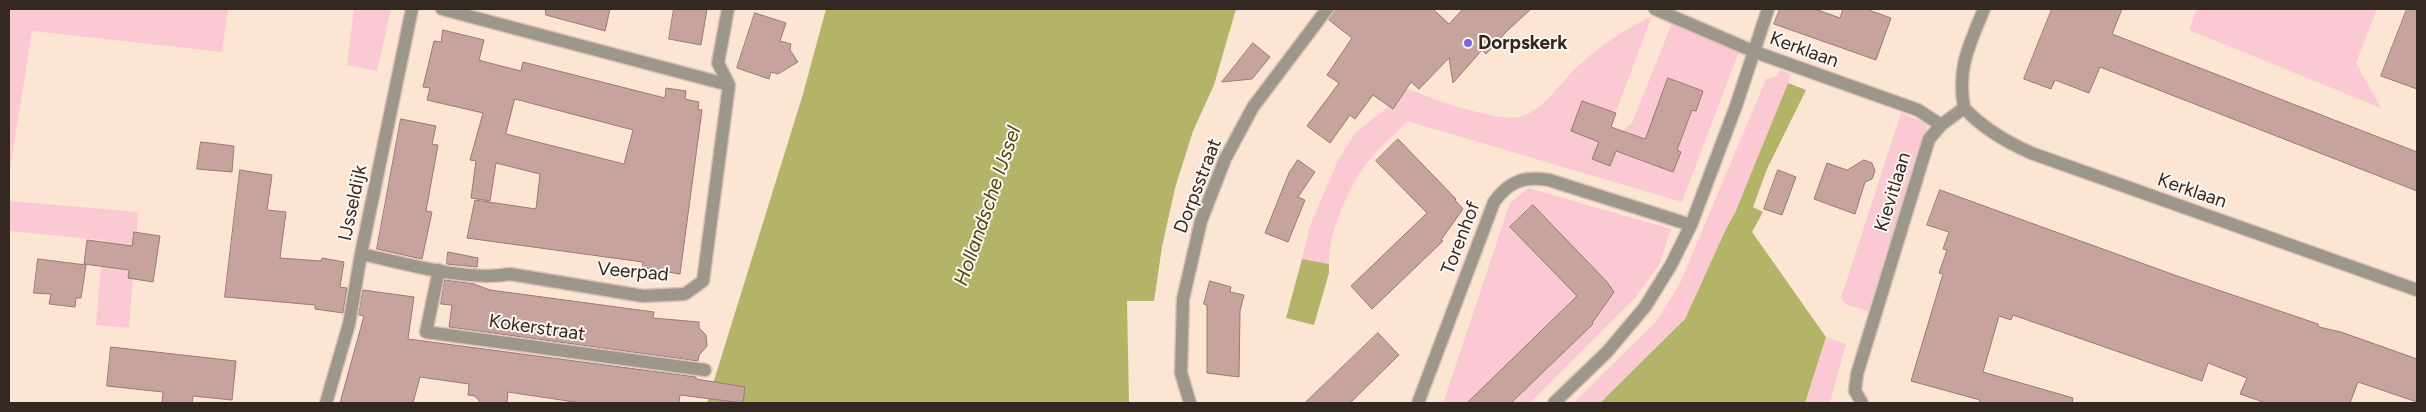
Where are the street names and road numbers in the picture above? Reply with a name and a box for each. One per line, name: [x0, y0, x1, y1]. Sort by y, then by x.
street label: Kerklaan: [1766, 27, 1842, 73]
street label: Dorpsstraat: [1170, 135, 1226, 237]
street label: Kievitlaan: [1870, 150, 1916, 234]
street label: IJsseldijk: [334, 163, 372, 243]
street label: Kerklaan: [2154, 169, 2230, 213]
street label: Torenhof: [1437, 198, 1485, 278]
street label: Veerpad: [596, 258, 670, 286]
street label: Kokerstraat: [487, 310, 587, 346]

